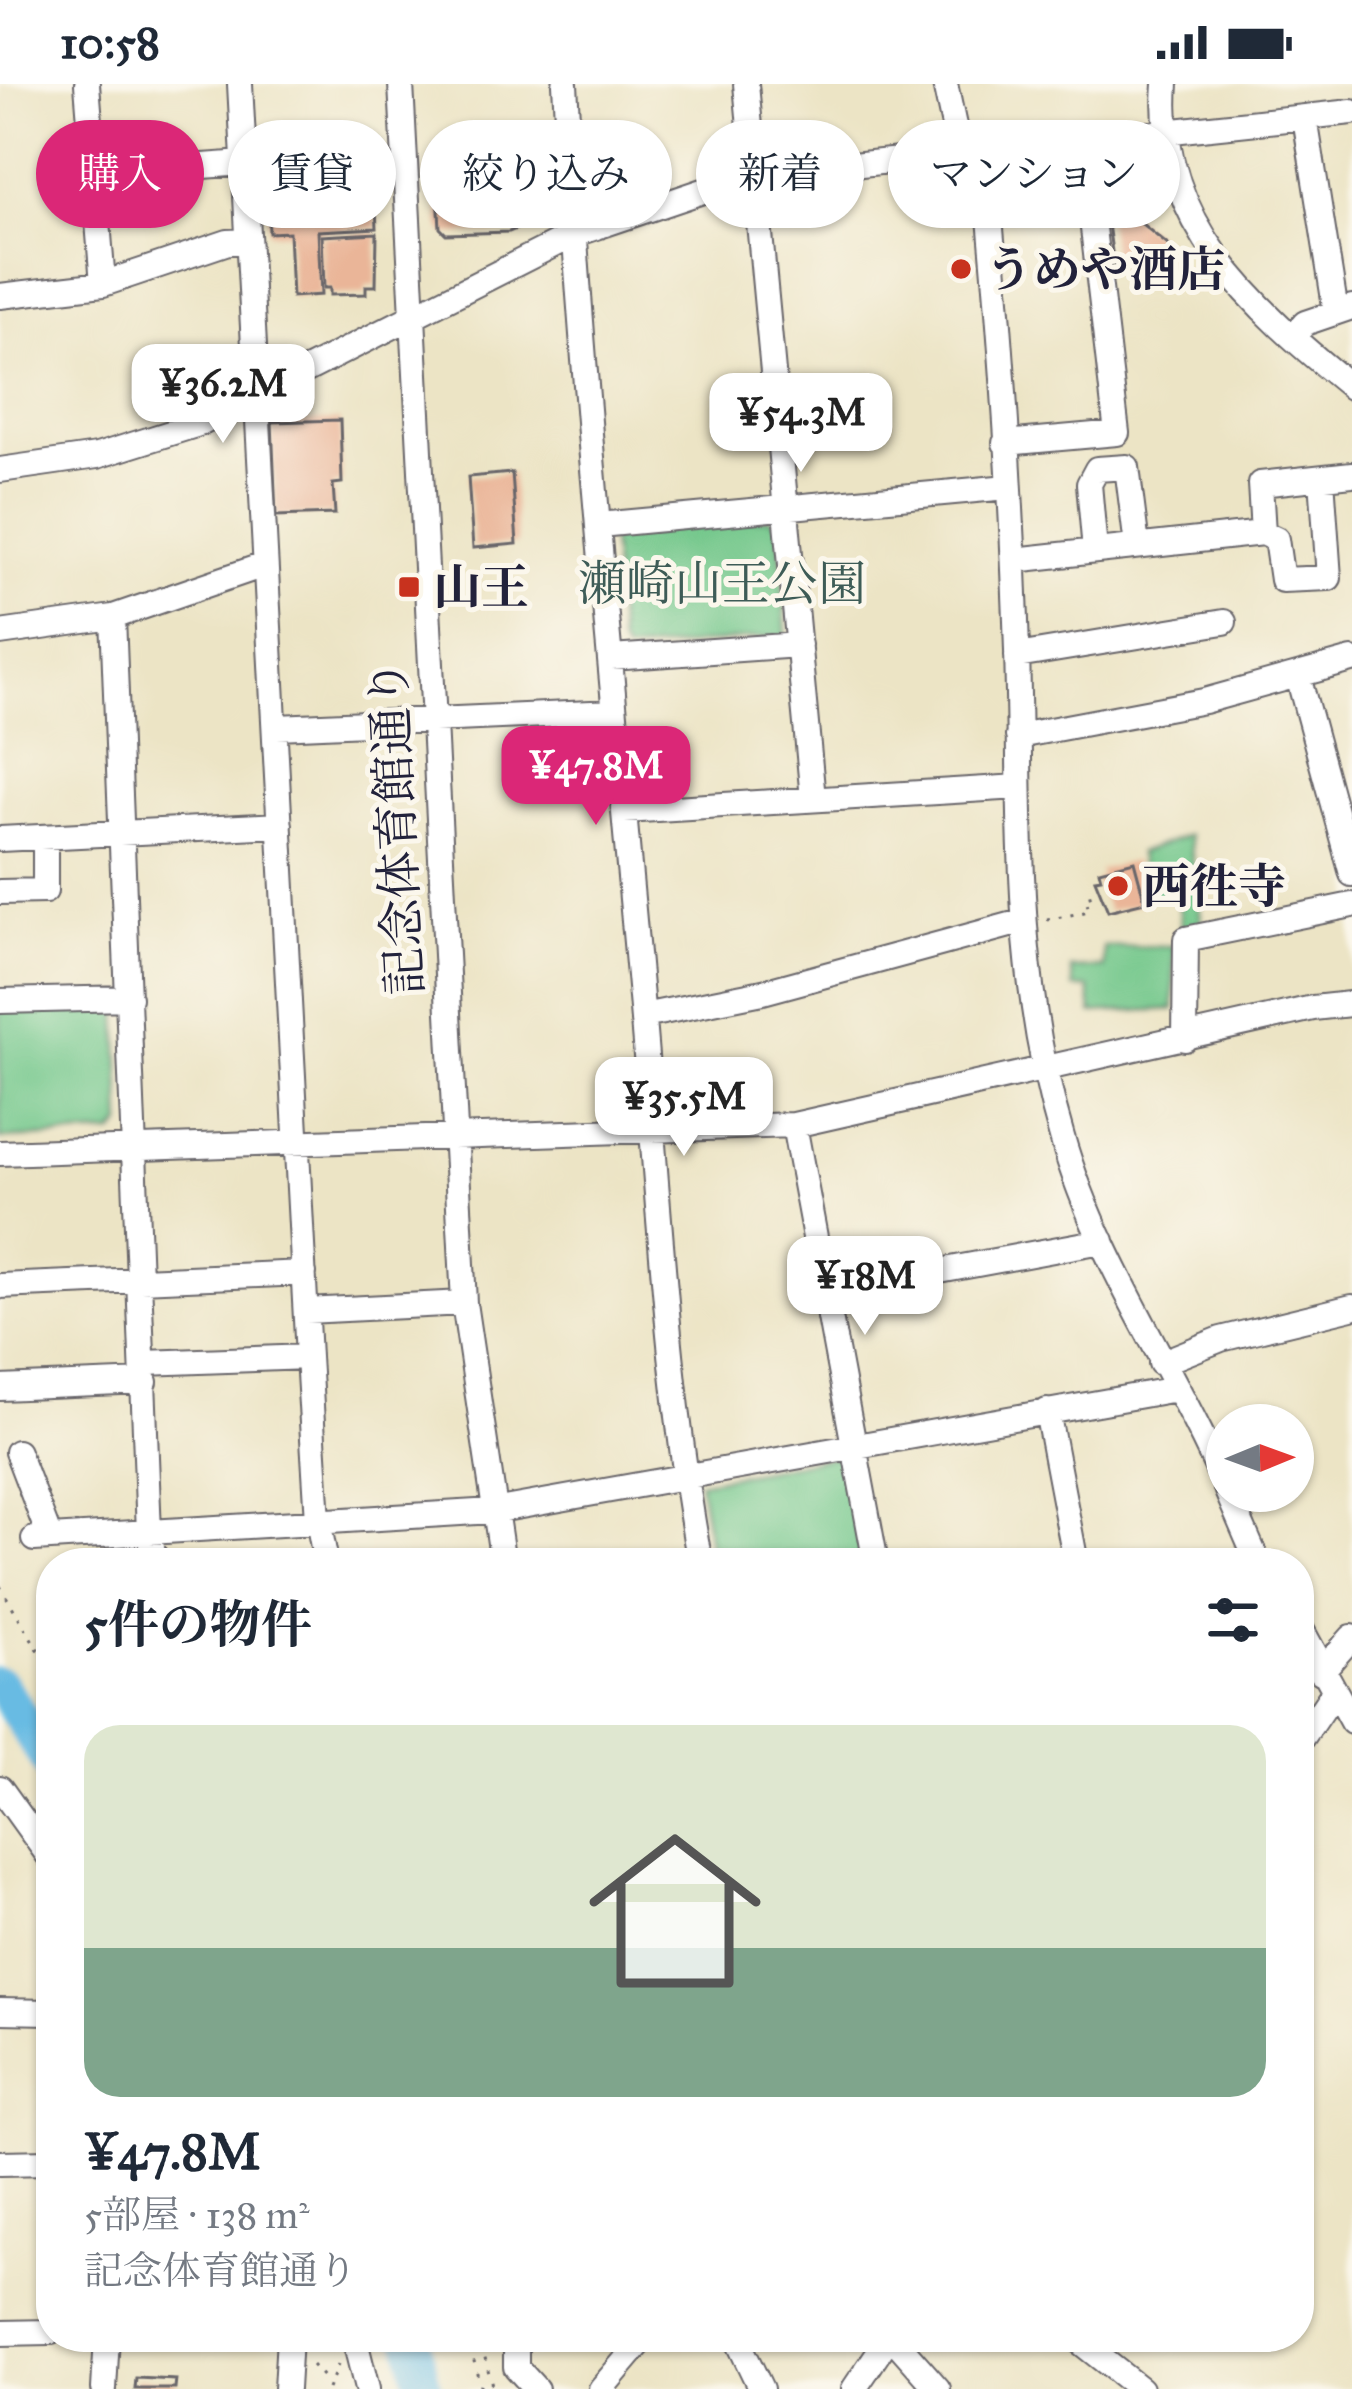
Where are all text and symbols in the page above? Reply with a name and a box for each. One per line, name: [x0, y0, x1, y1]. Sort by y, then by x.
text: 10:58: [60, 15, 160, 70]
chip: 購入: [36, 120, 204, 228]
chip: 賃貸: [228, 120, 396, 228]
chip: 絞り込み: [420, 120, 672, 228]
chip: 新着: [696, 120, 864, 228]
chip: マンション: [888, 120, 1180, 228]
place label: うめや酒店: [985, 240, 1225, 299]
marker: うめや酒店: [948, 256, 974, 282]
pin: ¥36.2M: [125, 344, 321, 446]
text: ¥36.2M: [159, 359, 287, 407]
pin: ¥54.3M: [703, 373, 899, 475]
text: ¥54.3M: [736, 388, 866, 436]
park label: 瀬崎山王公園: [578, 554, 866, 613]
place label: 山王: [433, 558, 529, 617]
marker: 山王: [396, 574, 422, 600]
street label: 記念体育館通り: [358, 658, 435, 996]
pin: ¥47.8M: [498, 726, 694, 828]
text: ¥47.8M: [528, 741, 664, 789]
place label: 西徃寺: [1142, 857, 1286, 916]
marker: 西徃寺: [1105, 873, 1131, 899]
pin: ¥35.5M: [586, 1057, 782, 1159]
text: ¥35.5M: [622, 1072, 746, 1120]
pin: ¥18M: [794, 1236, 936, 1338]
text: ¥18M: [814, 1251, 916, 1299]
north arrow: [1206, 1404, 1314, 1512]
map controls: [1206, 1404, 1314, 1512]
icon: filters: [1200, 1587, 1266, 1653]
text: 5件の物件: [84, 1594, 312, 1656]
icon: home: [567, 1803, 783, 2019]
text: ¥47.8M: [84, 2121, 261, 2183]
text: 5部屋 · 138 m²: [84, 2191, 310, 2239]
text: 記念体育館通り: [84, 2247, 357, 2295]

